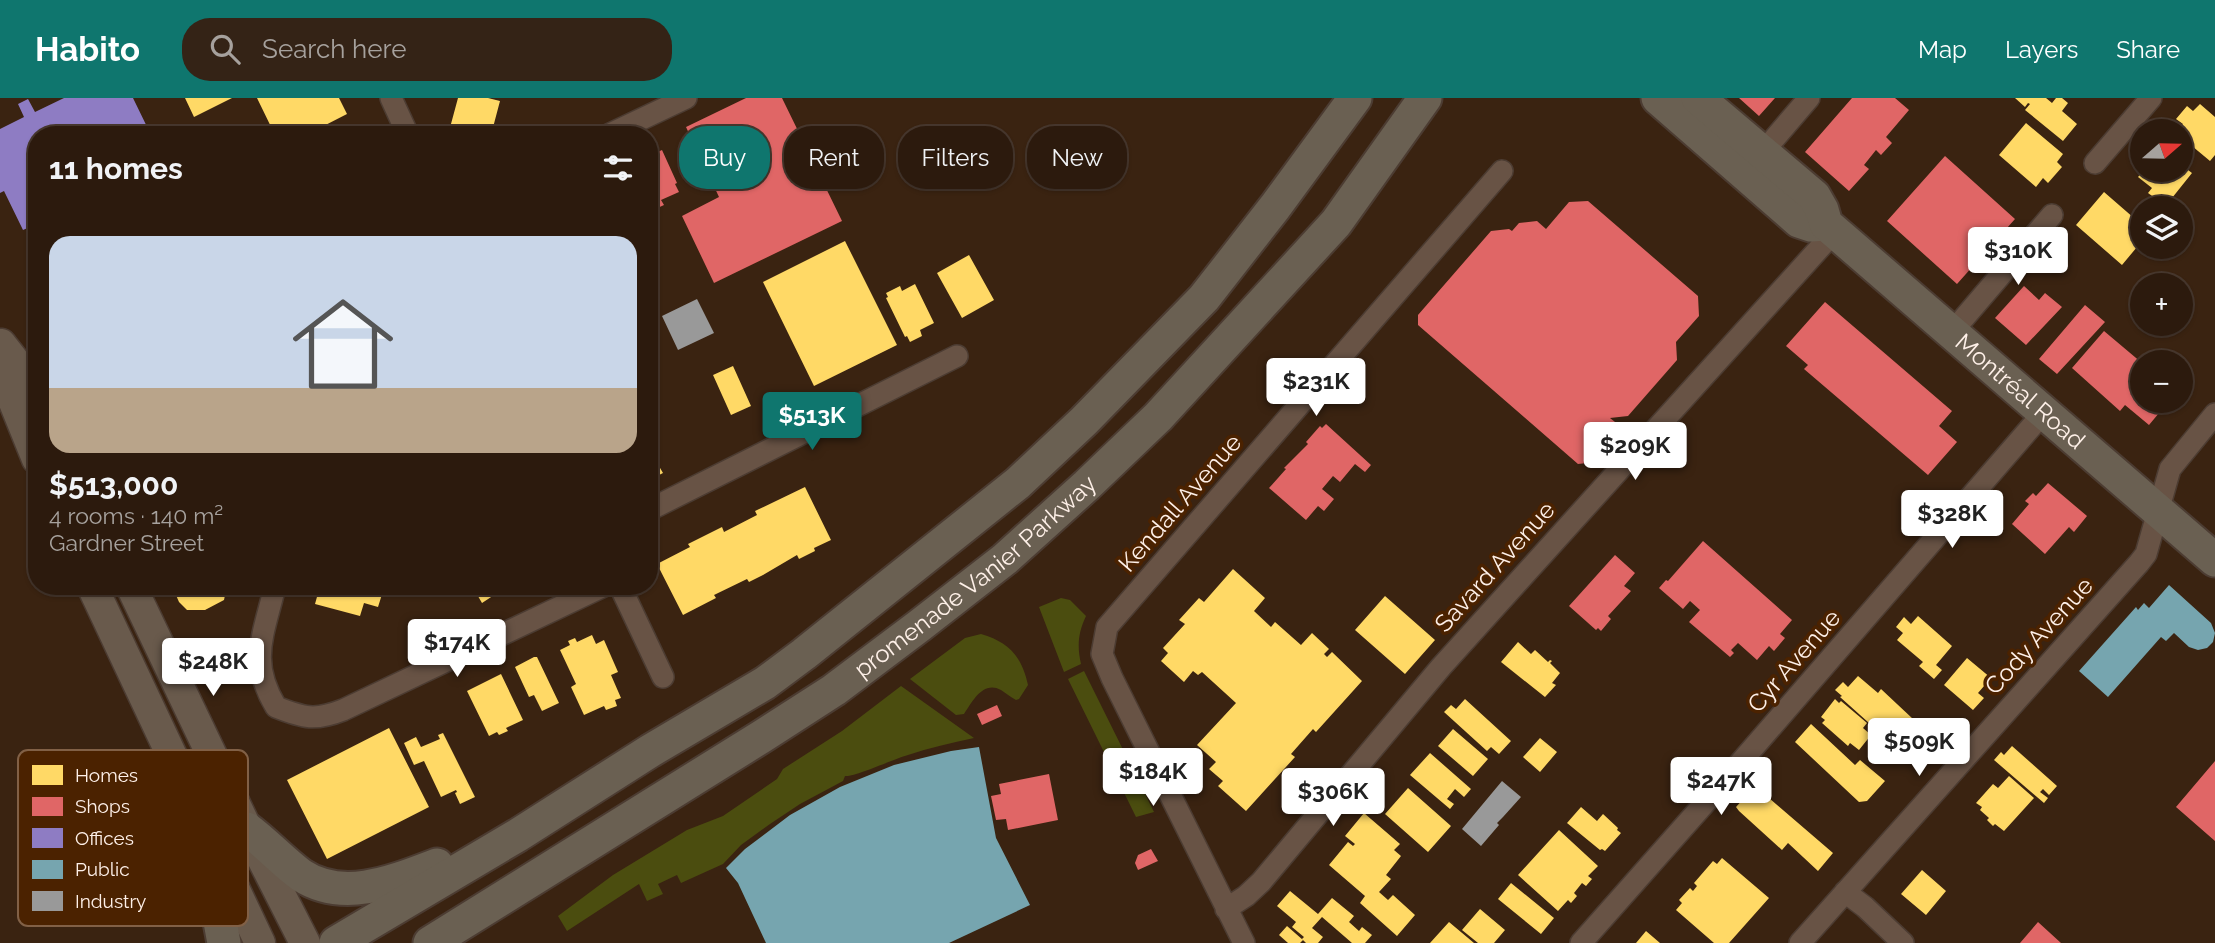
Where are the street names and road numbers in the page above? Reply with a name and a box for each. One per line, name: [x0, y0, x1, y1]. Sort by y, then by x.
street label: Montréal Road: [1950, 327, 2091, 455]
street label: Kendall Avenue: [1112, 428, 1247, 577]
street label: promenade Vanier Parkway: [848, 469, 1102, 684]
street label: Savard Avenue: [1429, 495, 1561, 638]
street label: Cody Avenue: [1978, 571, 2099, 700]
street label: Cyr Avenue: [1741, 603, 1846, 718]

